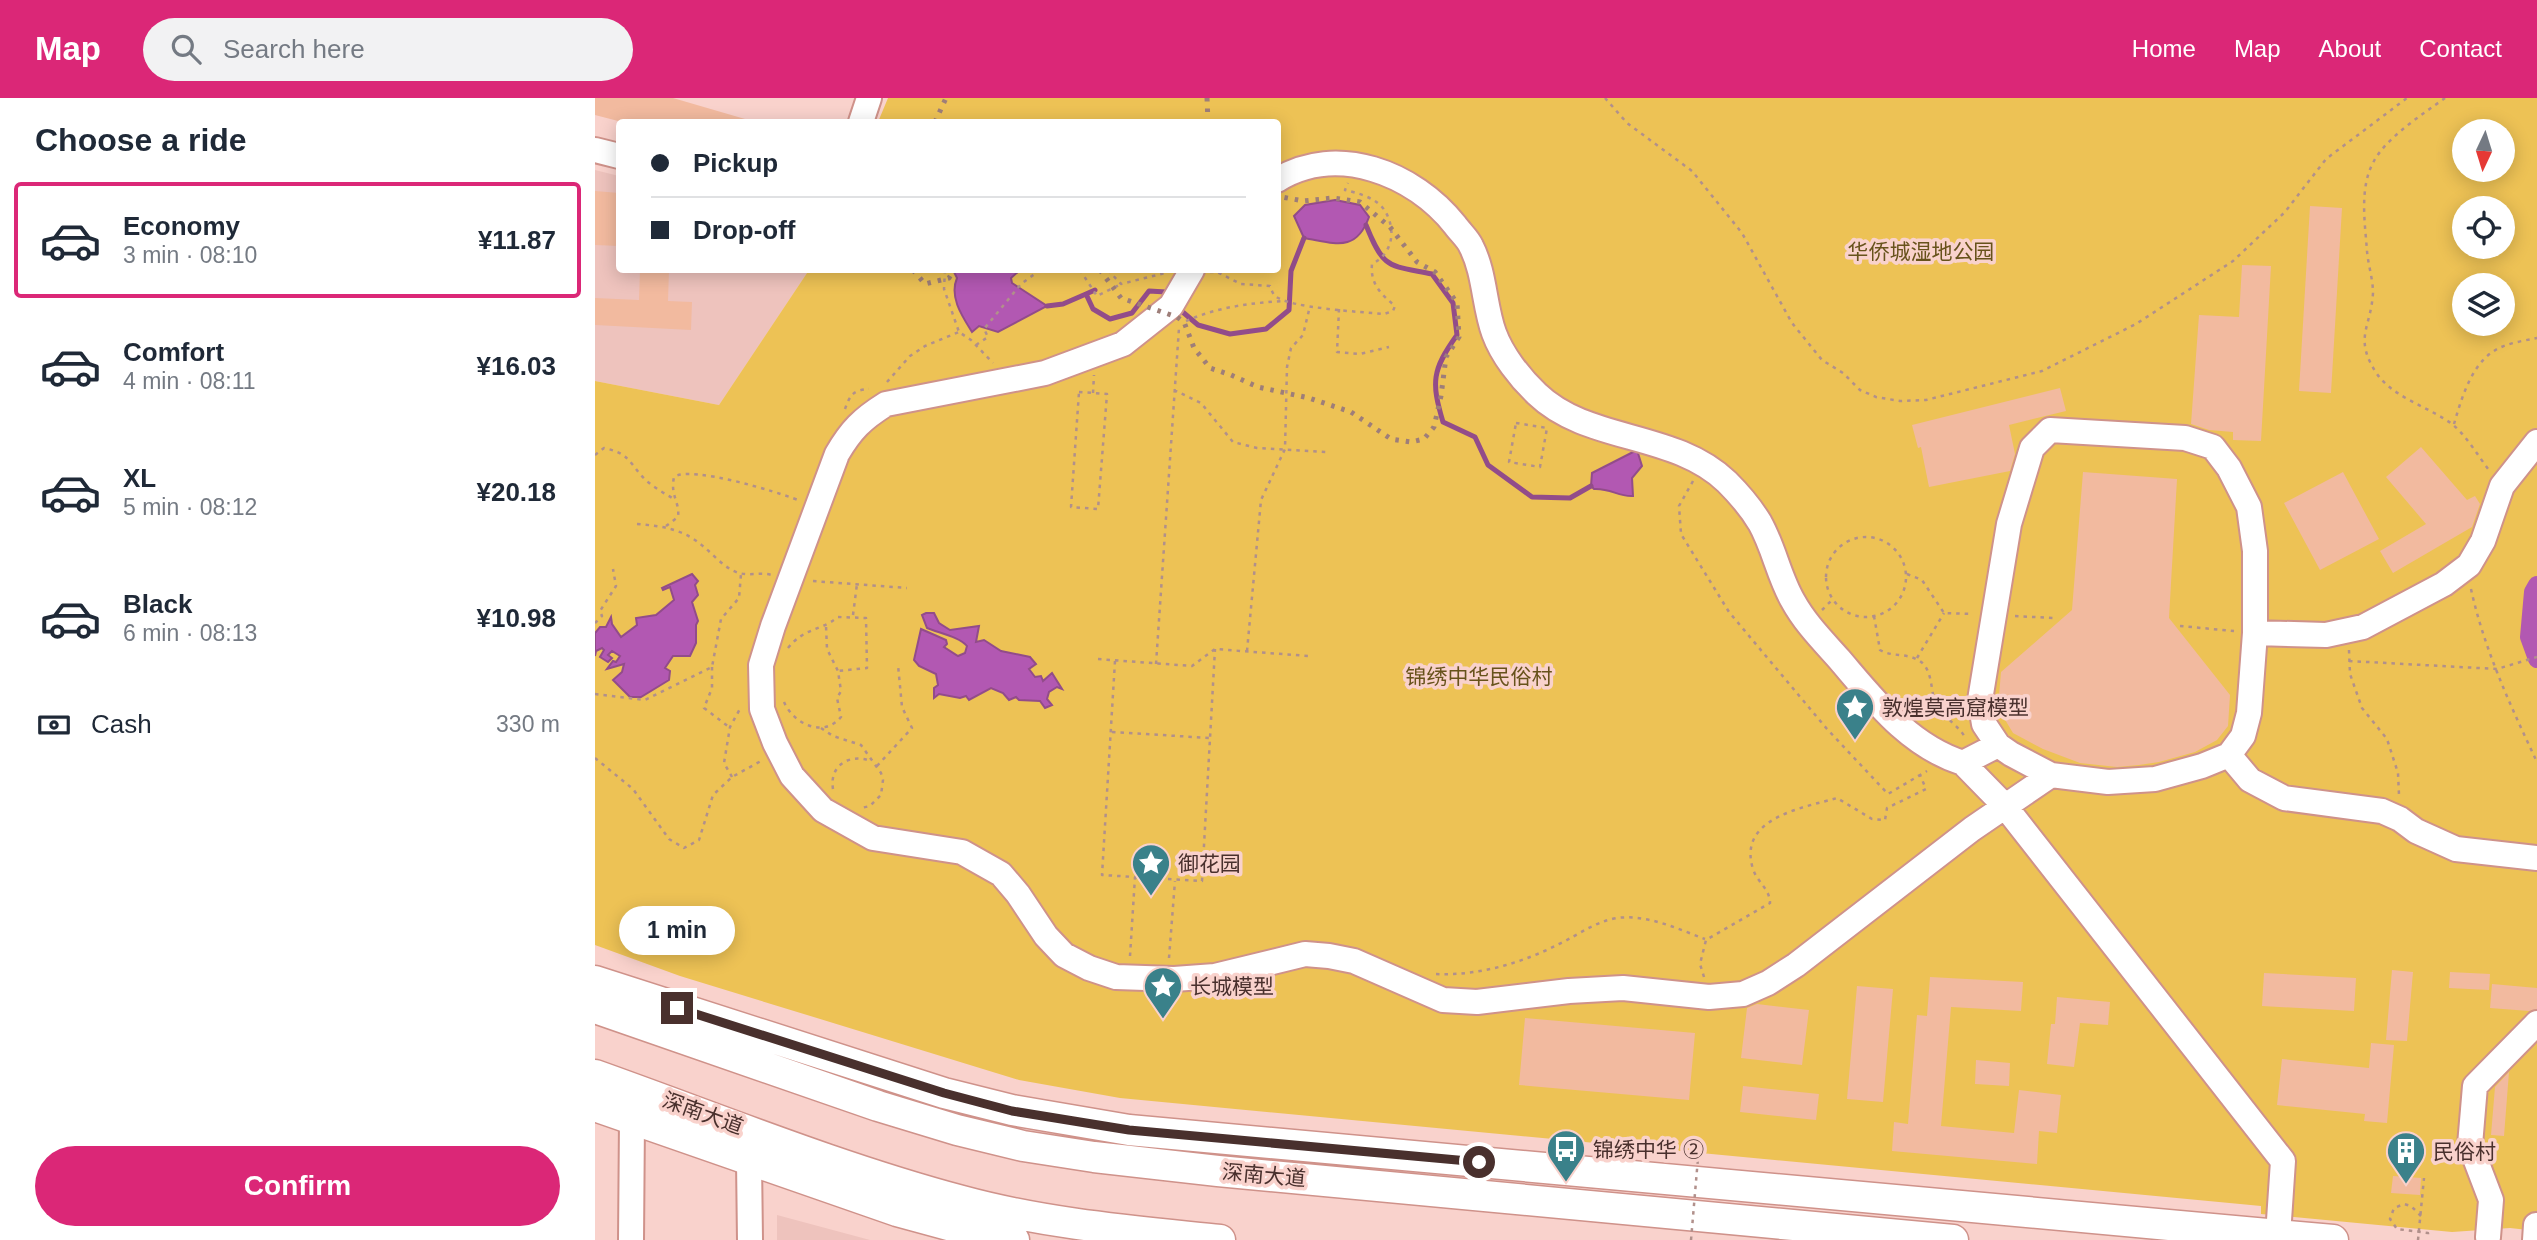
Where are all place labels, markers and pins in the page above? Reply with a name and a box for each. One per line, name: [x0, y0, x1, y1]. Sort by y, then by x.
place icon: 敦煌莫高窟模型: [1834, 686, 1876, 741]
place label: 敦煌莫高窟模型: [1882, 696, 2029, 719]
place icon: 御花园: [1130, 842, 1172, 897]
place label: 御花园: [1178, 852, 1241, 875]
place icon: 长城模型: [1142, 965, 1184, 1020]
place label: 长城模型: [1190, 975, 1274, 998]
bus stop icon: 锦绣中华 ②: [1545, 1128, 1587, 1183]
building icon: 民俗村: [2385, 1130, 2427, 1185]
place label: 锦绣中华 ②: [1593, 1138, 1704, 1161]
place label: 民俗村: [2433, 1140, 2496, 1163]

